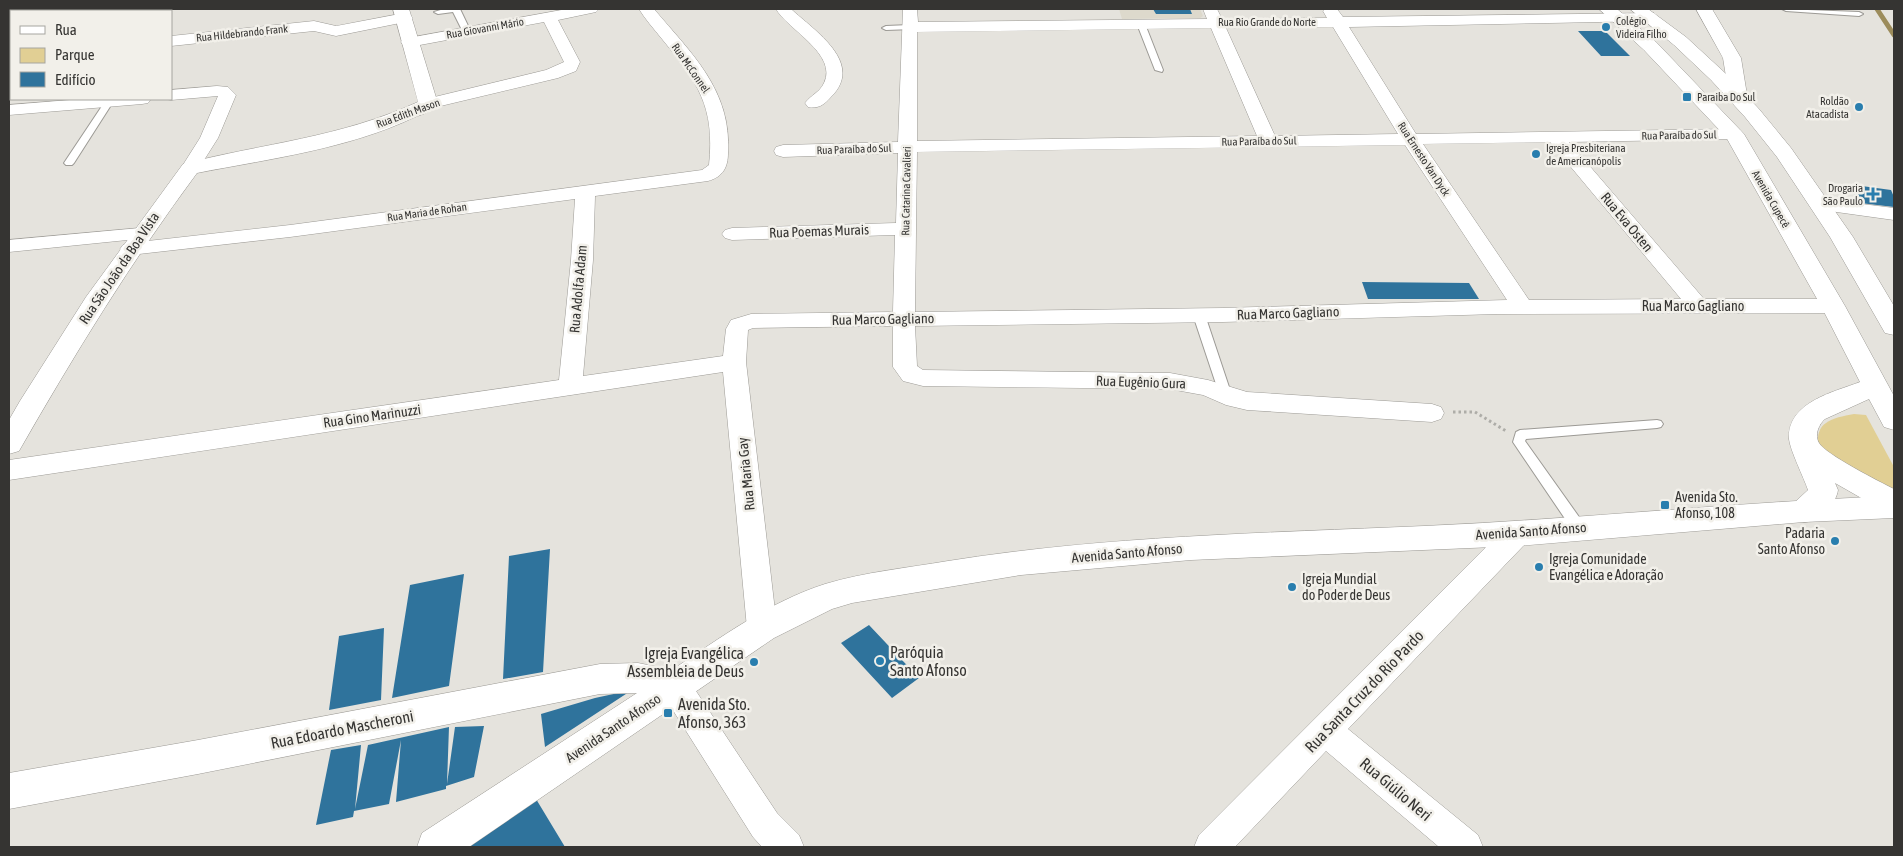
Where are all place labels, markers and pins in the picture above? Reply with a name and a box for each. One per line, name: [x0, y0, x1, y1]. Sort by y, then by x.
place label: Colégio Videira Filho: [1616, 15, 1667, 40]
marker: Colégio Videira Filho: [1600, 21, 1612, 33]
marker: Paraiba Do Sul: [1681, 91, 1693, 103]
place label: Paraiba Do Sul: [1697, 91, 1756, 103]
place label: Roldão Atacadista: [1806, 95, 1849, 120]
marker: Roldão Atacadista: [1853, 101, 1865, 113]
place label: Igreja Presbiteriana de Americanópolis: [1546, 142, 1626, 167]
marker: Igreja Presbiteriana de Americanópolis: [1530, 148, 1542, 160]
place label: Drogaria São Paulo: [1823, 182, 1863, 207]
marker: Drogaria São Paulo: [1867, 188, 1879, 200]
place label: Avenida Sto. Afonso, 108: [1675, 489, 1738, 521]
marker: Avenida Sto. Afonso, 108: [1659, 499, 1671, 511]
place label: Padaria Santo Afonso: [1758, 525, 1825, 557]
marker: Padaria Santo Afonso: [1829, 535, 1841, 547]
place label: Igreja Comunidade Evangélica e Adoração: [1549, 551, 1664, 583]
marker: Igreja Comunidade Evangélica e Adoração: [1533, 561, 1545, 573]
place label: Igreja Mundial do Poder de Deus: [1302, 571, 1390, 603]
marker: Igreja Mundial do Poder de Deus: [1286, 581, 1298, 593]
place label: Paróquia Santo Afonso: [890, 643, 967, 679]
place label: Igreja Evangélica Assembleia de Deus: [627, 644, 744, 680]
marker: Paróquia Santo Afonso: [874, 655, 886, 667]
marker: Igreja Evangélica Assembleia de Deus: [748, 656, 760, 668]
place label: Avenida Sto. Afonso, 363: [678, 695, 750, 731]
marker: Avenida Sto. Afonso, 363: [662, 707, 674, 719]

